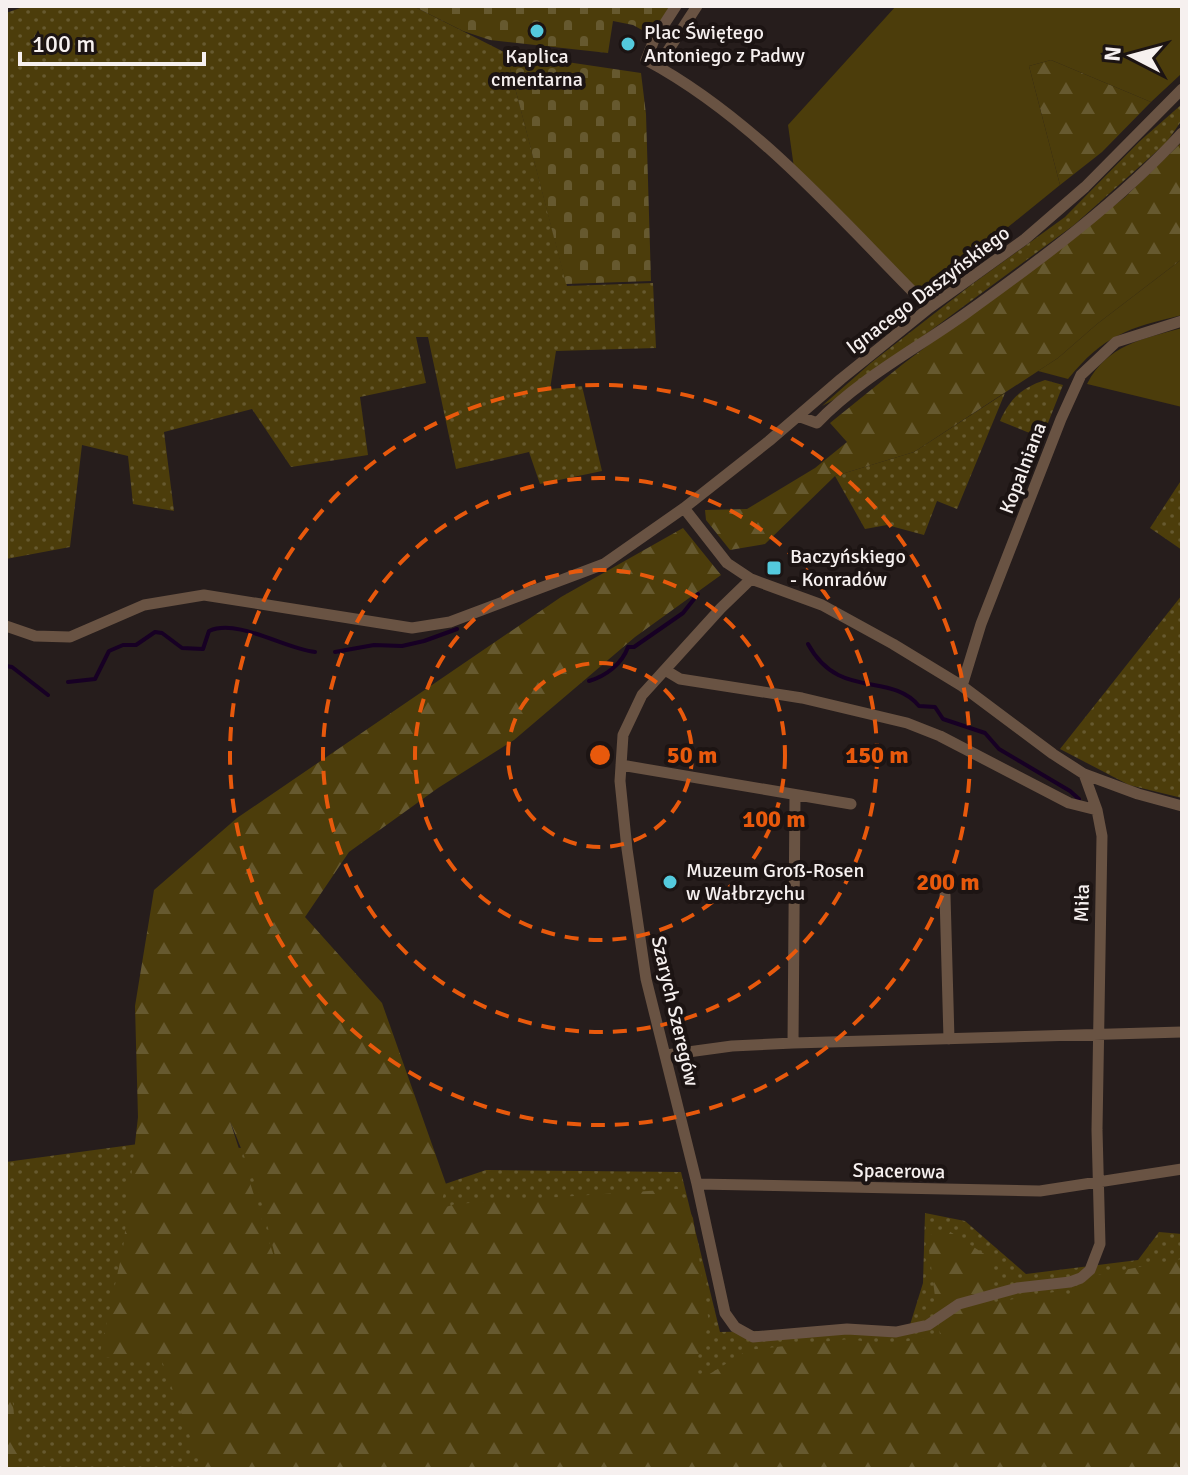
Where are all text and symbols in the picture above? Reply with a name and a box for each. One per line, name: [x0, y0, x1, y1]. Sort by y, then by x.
scale bar: [20, 16, 204, 66]
north arrow: [1092, 16, 1172, 96]
place label: Plac Świętego Antoniego z Padwy: [644, 20, 805, 68]
marker: Kaplica cmentarna: [528, 22, 546, 40]
text: 100 m: [32, 29, 95, 59]
marker: Plac Świętego Antoniego z Padwy: [619, 35, 637, 53]
place label: Kaplica cmentarna: [491, 44, 583, 92]
text: N: [1098, 45, 1127, 63]
street label: Ignacego Daszyńskiego: [841, 220, 1015, 360]
street label: Kopalniana: [994, 419, 1052, 517]
place label: Baczyńskiego - Konradów: [790, 544, 906, 592]
marker: Baczyńskiego - Konradów: [765, 559, 783, 577]
text: 50 m: [667, 740, 717, 770]
text: 150 m: [845, 740, 909, 770]
centre of rings: [586, 741, 614, 769]
text: 100 m: [742, 804, 806, 834]
place label: Muzeum Groß-Rosen w Wałbrzychu: [686, 858, 865, 906]
text: 200 m: [916, 867, 980, 897]
marker: Muzeum Groß-Rosen w Wałbrzychu: [661, 873, 679, 891]
street label: Miła: [1069, 883, 1095, 923]
street label: Szarych Szeregów: [646, 933, 705, 1089]
street label: Spacerowa: [852, 1158, 946, 1184]

